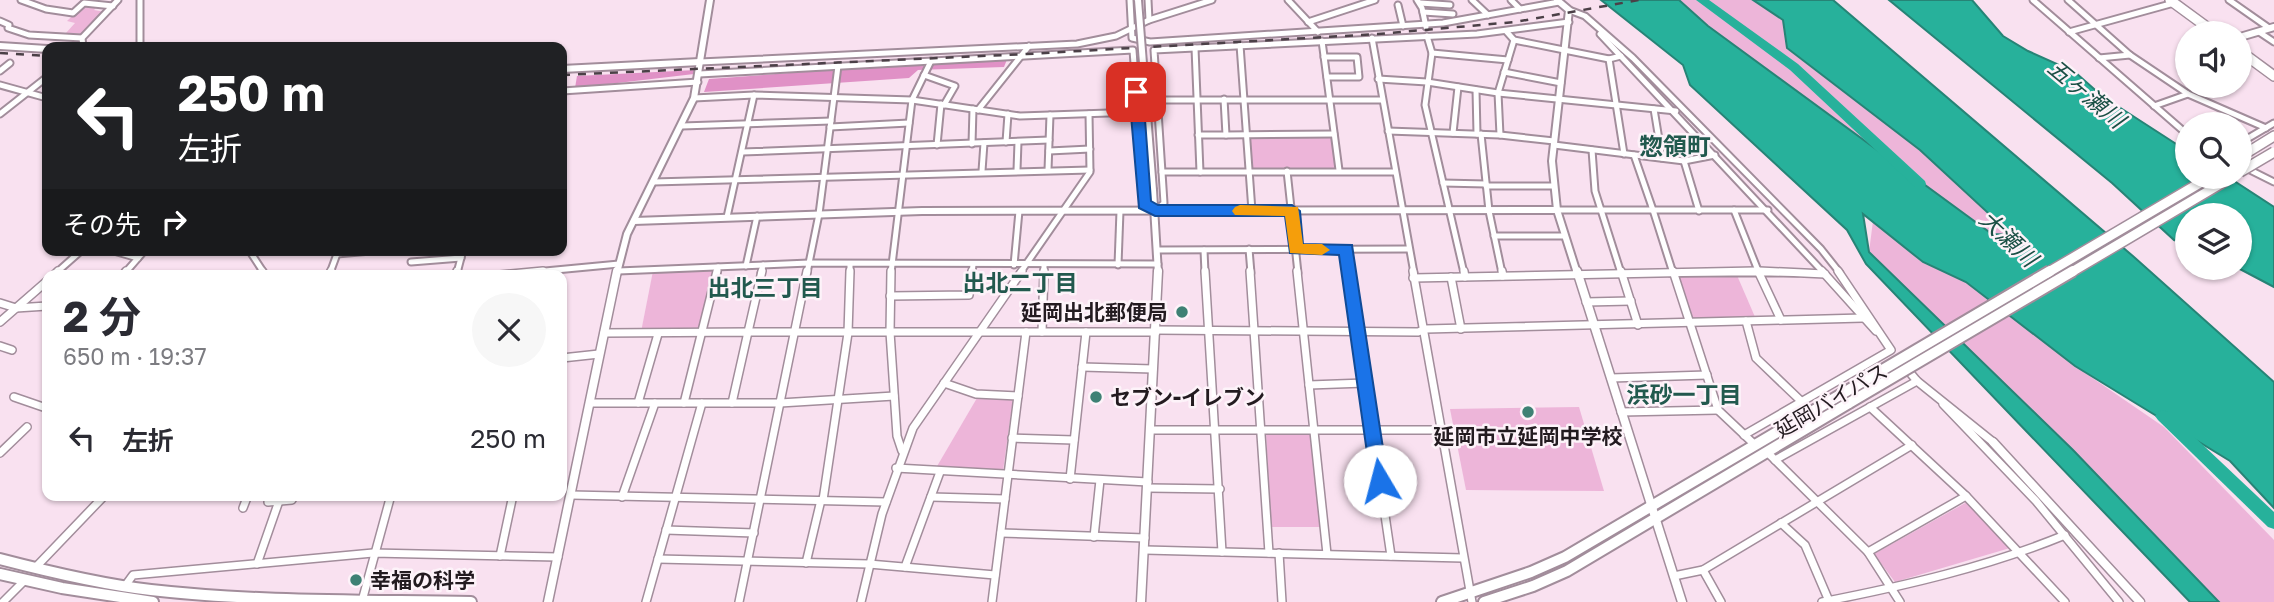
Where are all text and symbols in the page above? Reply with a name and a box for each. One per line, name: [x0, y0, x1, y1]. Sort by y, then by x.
map controls: [2175, 21, 2252, 280]
button: sound: [2175, 21, 2252, 98]
water label: 五ヶ瀬川: [2043, 53, 2134, 135]
pin: [1106, 62, 1166, 122]
text: 250 m: [178, 63, 325, 122]
icon: left: [63, 70, 154, 161]
icon: arrive: [1117, 73, 1155, 111]
button: search: [2175, 112, 2252, 189]
text: 左折: [178, 129, 242, 167]
district label: 惣領町: [1639, 131, 1711, 160]
icon: right: [155, 203, 193, 241]
button: layers: [2175, 203, 2252, 280]
water label: 大瀬川: [1974, 204, 2046, 274]
text: その先: [63, 209, 141, 240]
district label: 出北二丁目: [963, 268, 1078, 296]
district label: 出北三丁目: [708, 273, 823, 301]
text: 2 分: [63, 291, 141, 341]
button: close: [472, 293, 546, 367]
place label: 延岡出北郵便局: [1021, 299, 1168, 325]
marker: 延岡出北郵便局: [1174, 304, 1190, 320]
text: 650 m · 19:37: [63, 342, 207, 370]
street label: 延岡バイパス: [1770, 357, 1892, 443]
district label: 浜砂一丁目: [1627, 380, 1742, 408]
place label: セブン-イレブン: [1110, 384, 1265, 410]
marker: セブン-イレブン: [1088, 389, 1104, 405]
marker: 延岡市立延岡中学校: [1520, 404, 1536, 420]
icon: left: [63, 419, 101, 457]
text: 250 m: [470, 423, 546, 454]
place label: 延岡市立延岡中学校: [1434, 423, 1623, 449]
text: 左折: [122, 425, 174, 456]
position arrow: [1343, 444, 1417, 518]
place label: 幸福の科学: [370, 567, 475, 593]
marker: 幸福の科学: [348, 572, 364, 588]

